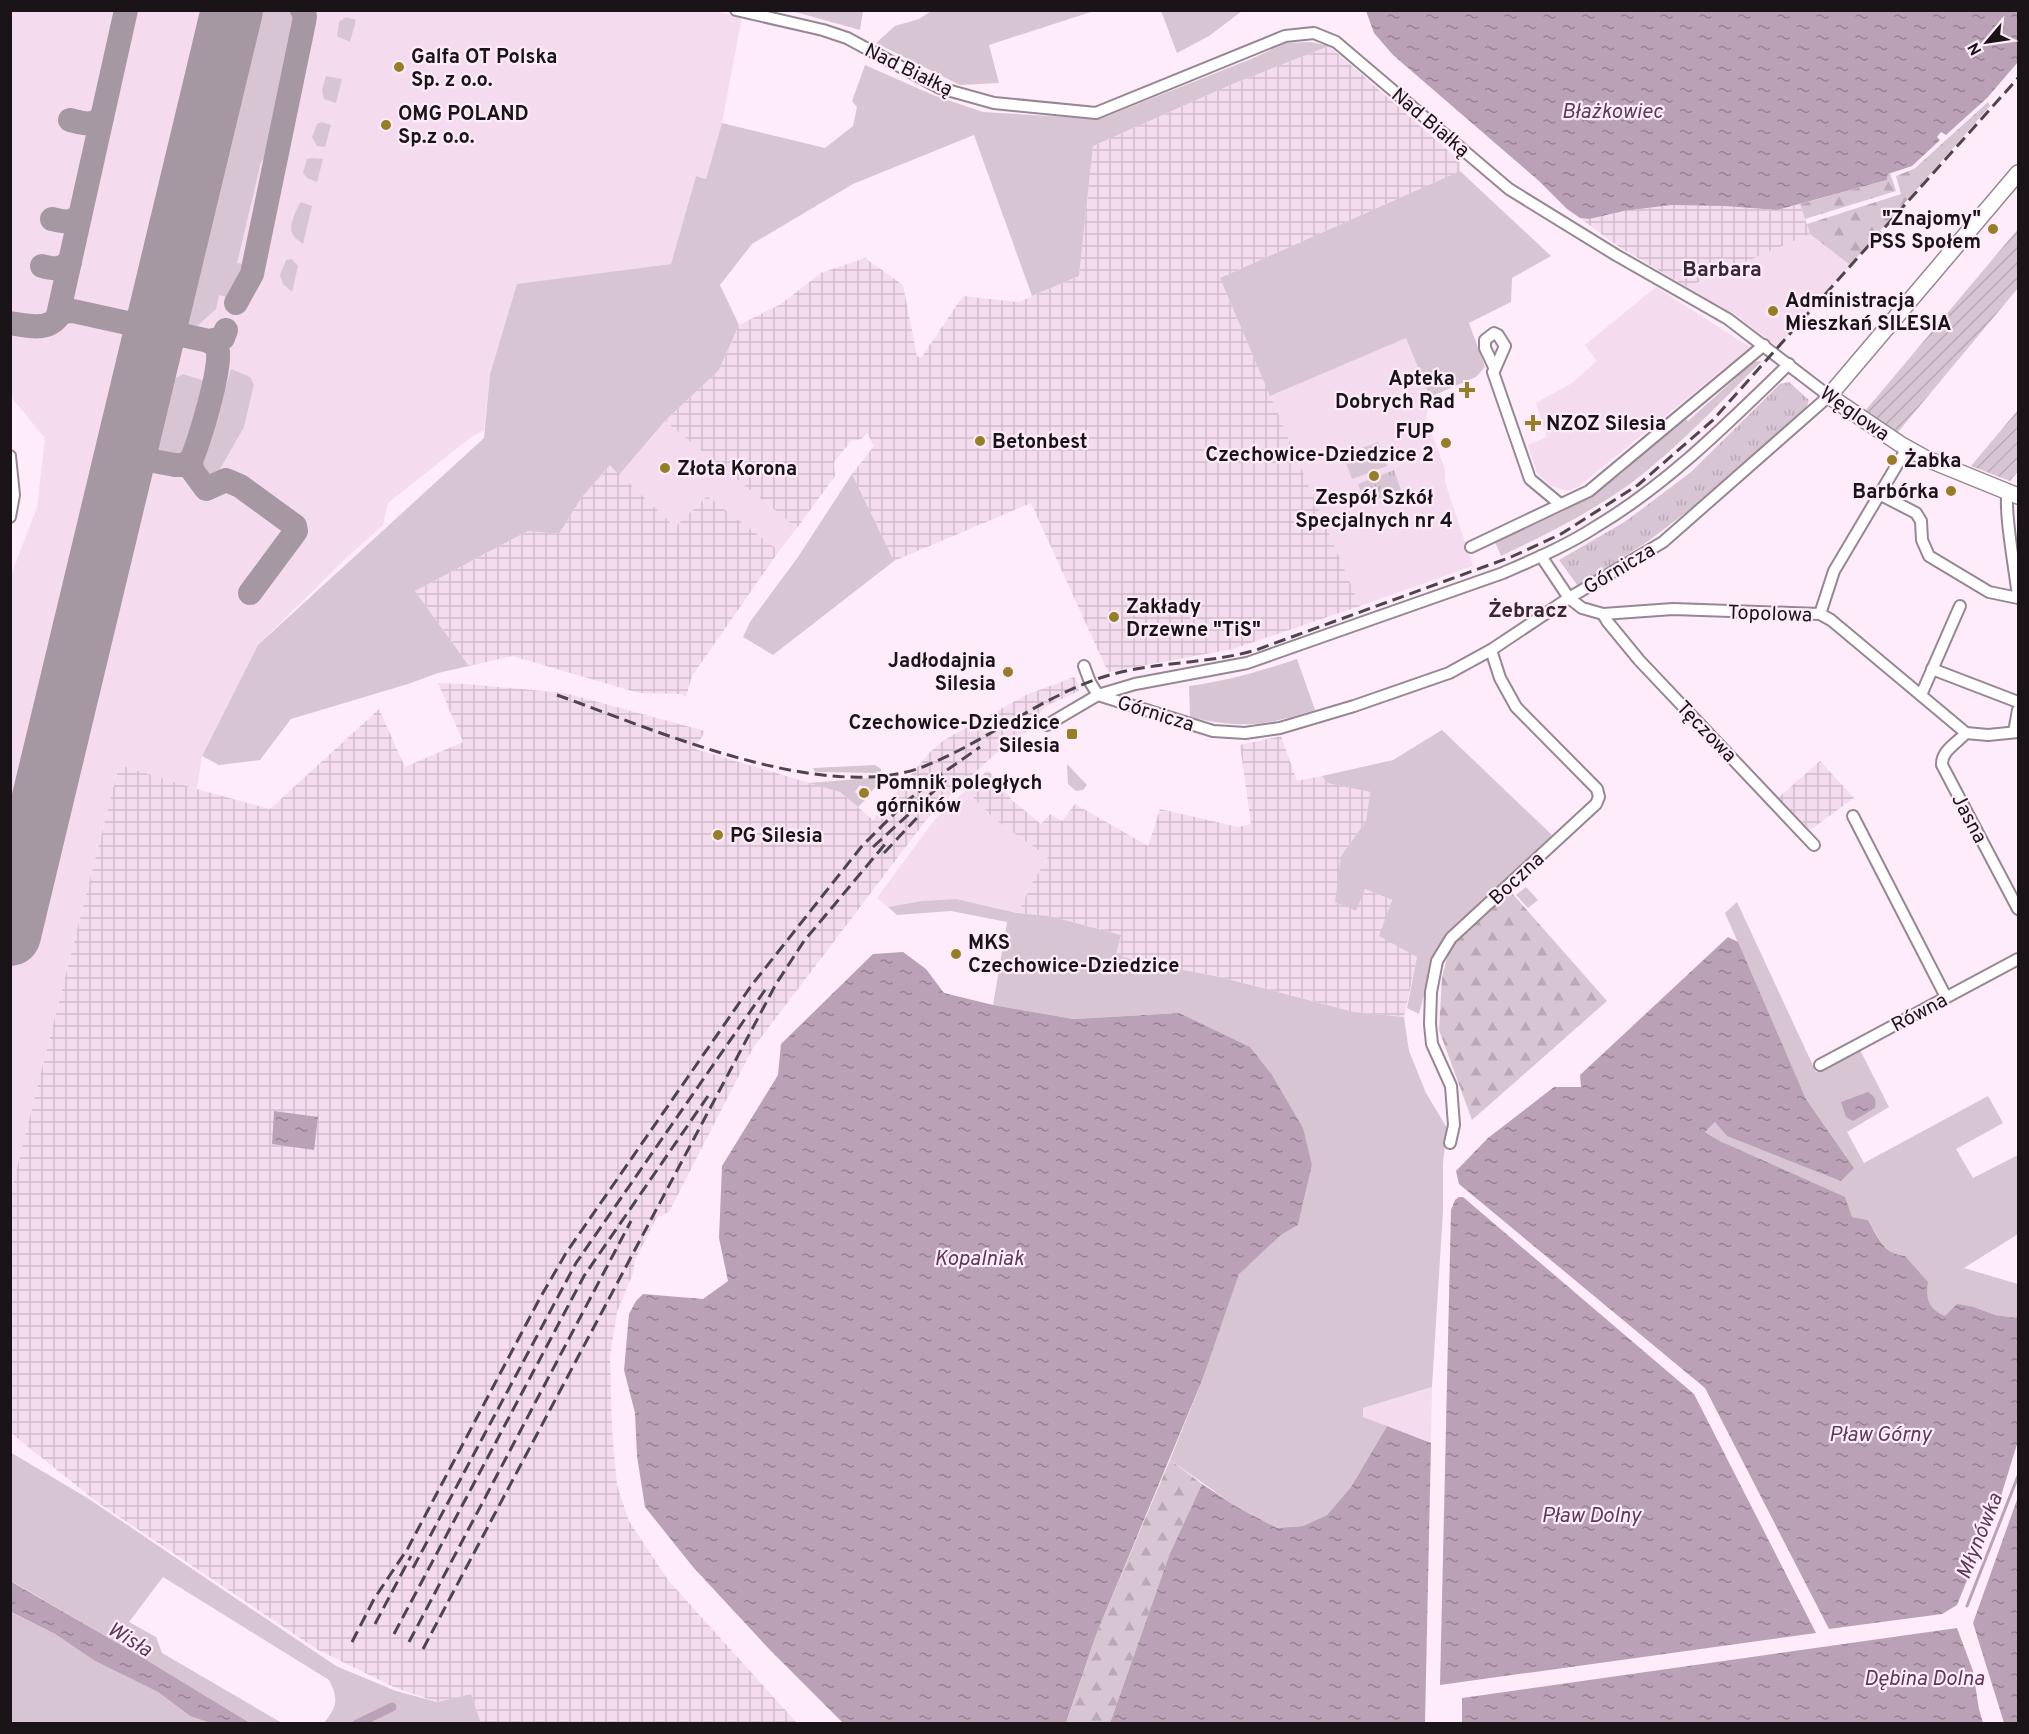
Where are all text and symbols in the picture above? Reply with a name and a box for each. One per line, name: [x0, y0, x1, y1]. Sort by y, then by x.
north arrow: [1957, 12, 2017, 72]
street label: Nad Białką: [860, 38, 956, 103]
text: N: [1964, 38, 1987, 58]
place label: Galfa OT Polska Sp. z o.o.: [411, 45, 557, 94]
marker: Galfa OT Polska Sp. z o.o.: [392, 60, 406, 74]
street label: Nad Białką: [1385, 83, 1474, 164]
water label: Błażkowiec: [1561, 99, 1664, 126]
place label: OMG POLAND Sp.z o.o.: [398, 102, 529, 151]
marker: OMG POLAND Sp.z o.o.: [379, 118, 393, 132]
place label: "Znajomy" PSS Społem: [1869, 207, 1981, 256]
marker: "Znajomy" PSS Społem: [1986, 222, 2000, 236]
district label: Barbara: [1682, 257, 1762, 284]
place label: Administracja Mieszkań SILESIA: [1785, 289, 1951, 338]
marker: Administracja Mieszkań SILESIA: [1766, 304, 1780, 318]
place label: Apteka Dobrych Rad: [1335, 367, 1455, 416]
street label: Węglowa: [1814, 381, 1894, 448]
marker: Apteka Dobrych Rad: [1460, 383, 1474, 397]
place label: NZOZ Silesia: [1546, 412, 1666, 438]
marker: NZOZ Silesia: [1524, 414, 1542, 432]
place label: FUP Czechowice-Dziedzice 2: [1205, 420, 1434, 469]
place label: Betonbest: [992, 430, 1088, 456]
marker: Betonbest: [973, 434, 987, 448]
marker: FUP Czechowice-Dziedzice 2: [1439, 436, 1453, 450]
place label: Żabka: [1904, 447, 1962, 475]
marker: Żabka: [1885, 453, 1899, 467]
place label: Złota Korona: [677, 457, 797, 483]
marker: Złota Korona: [658, 461, 672, 475]
marker: Zespół Szkół Specjalnych nr 4: [1367, 469, 1381, 483]
place label: Barbórka: [1852, 480, 1939, 506]
marker: Barbórka: [1944, 484, 1958, 498]
place label: Zespół Szkół Specjalnych nr 4: [1295, 486, 1453, 535]
street label: Górnicza: [1579, 538, 1661, 601]
place label: Zakłady Drzewne "TiS": [1126, 595, 1261, 644]
district label: Żebracz: [1488, 597, 1568, 625]
street label: Topolowa: [1727, 601, 1813, 629]
marker: Zakłady Drzewne "TiS": [1107, 610, 1121, 624]
place label: Jadłodajnia Silesia: [888, 649, 996, 698]
marker: Jadłodajnia Silesia: [1001, 665, 1015, 679]
street label: Górnicza: [1114, 691, 1197, 739]
street label: Tęczowa: [1670, 696, 1741, 769]
place label: Czechowice-Dziedzice Silesia: [849, 711, 1060, 760]
marker: Czechowice-Dziedzice Silesia: [1065, 727, 1079, 741]
place label: Pomnik poległych górników: [876, 771, 1042, 820]
marker: Pomnik poległych górników: [857, 786, 871, 800]
street label: Jasna: [1944, 790, 1992, 848]
place label: PG Silesia: [730, 824, 823, 850]
marker: PG Silesia: [711, 828, 725, 842]
street label: Boczna: [1484, 847, 1551, 912]
place label: MKS Czechowice-Dziedzice: [968, 931, 1179, 980]
marker: MKS Czechowice-Dziedzice: [949, 947, 963, 961]
street label: Równa: [1887, 988, 1953, 1039]
water label: Kopalniak: [934, 1246, 1024, 1273]
water label: Pław Górny: [1829, 1422, 1932, 1449]
water label: Młynówka: [1951, 1490, 2010, 1583]
water label: Pław Dolny: [1541, 1503, 1642, 1530]
water label: Wisła: [102, 1616, 157, 1664]
water label: Dębina Dolna: [1864, 1666, 1984, 1693]

